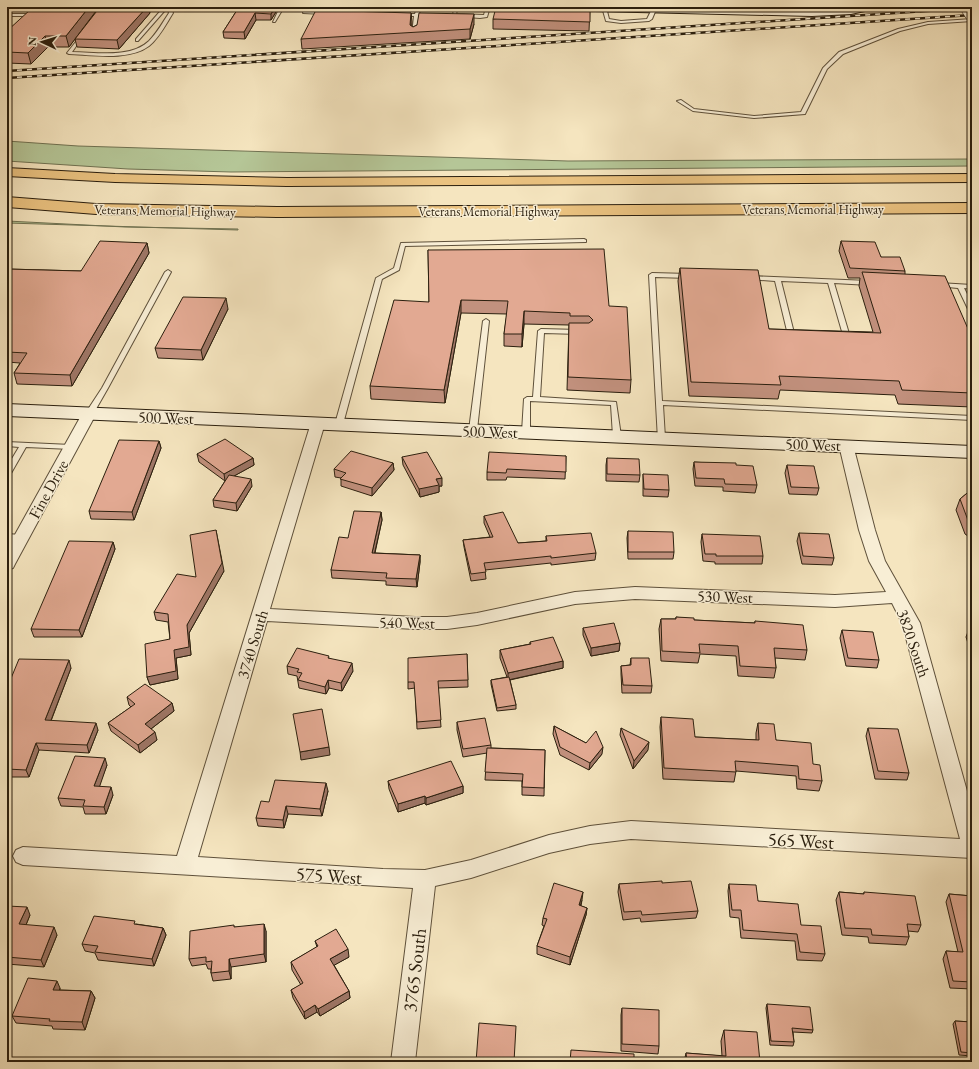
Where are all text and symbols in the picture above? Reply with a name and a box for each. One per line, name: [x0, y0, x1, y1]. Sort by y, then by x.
north arrow: [22, 22, 62, 62]
text: N: [25, 36, 39, 46]
street label: Veterans Memorial Highway: [94, 201, 236, 220]
street label: Veterans Memorial Highway: [742, 201, 884, 218]
street label: Veterans Memorial Highway: [418, 203, 560, 220]
street label: 500 West: [138, 406, 194, 429]
street label: 500 West: [462, 420, 518, 443]
street label: 500 West: [785, 433, 841, 456]
street label: Fine Drive: [24, 456, 73, 522]
street label: 530 West: [697, 585, 753, 608]
street label: 3820 South: [892, 606, 935, 680]
street label: 3740 South: [232, 607, 273, 681]
street label: 540 West: [379, 612, 435, 633]
street label: 565 West: [767, 826, 835, 855]
street label: 575 West: [295, 861, 363, 890]
street label: 3765 South: [397, 927, 432, 1013]

